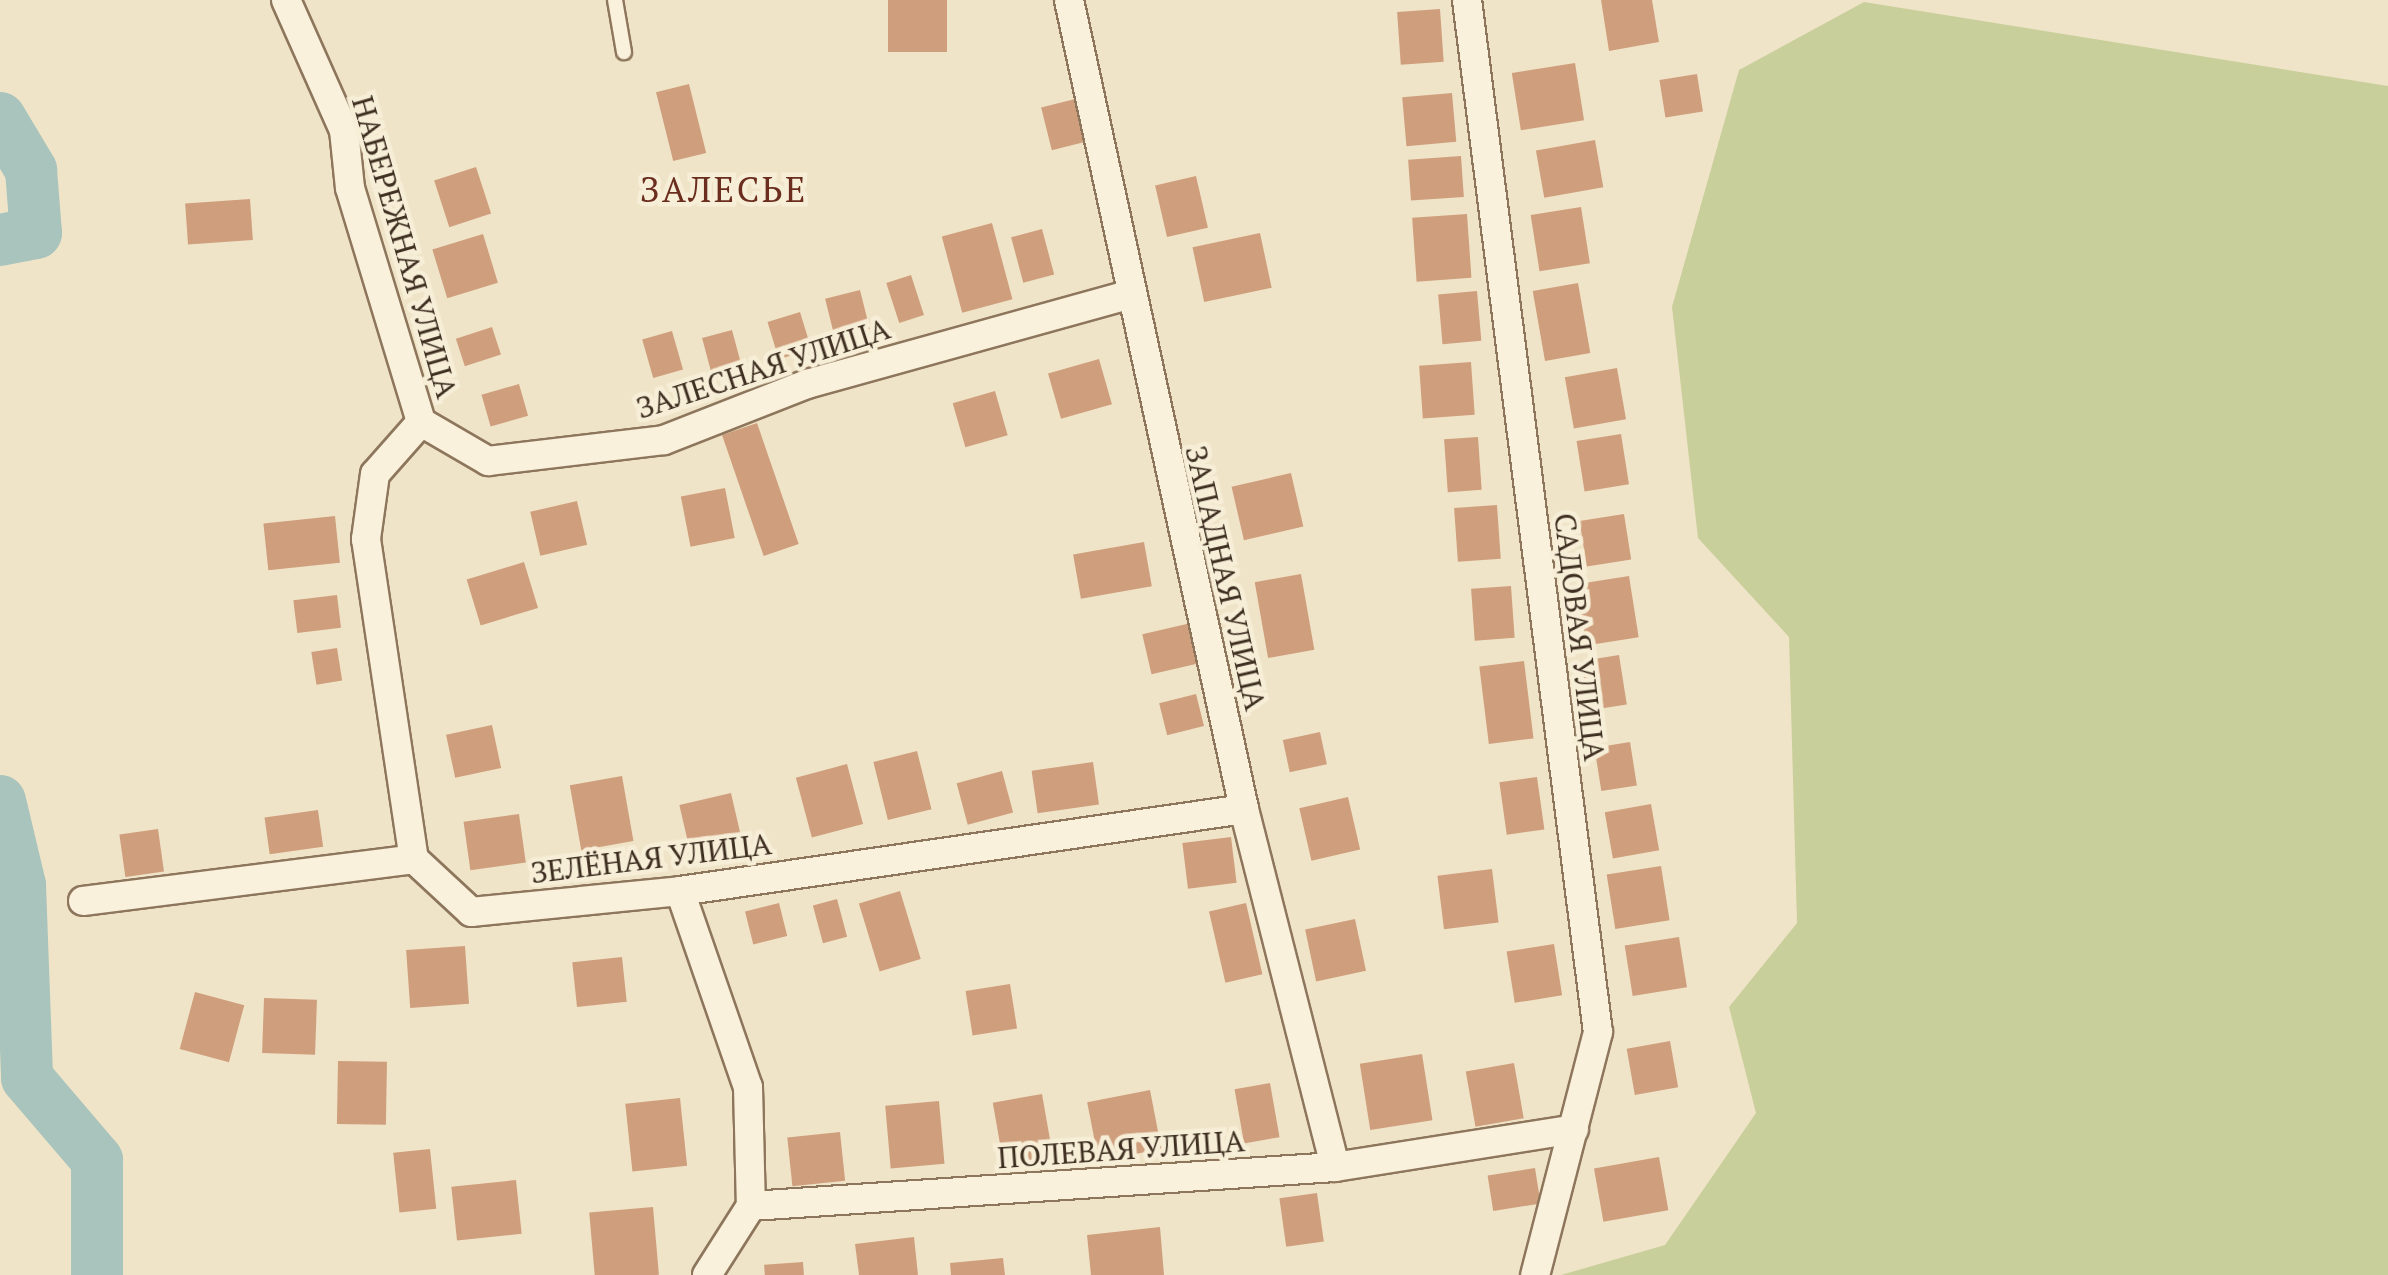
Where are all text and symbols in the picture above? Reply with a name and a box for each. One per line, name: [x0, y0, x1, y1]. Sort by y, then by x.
street label: НАБЕРЕЖНАЯ УЛИЦА: [345, 92, 465, 402]
district label: ЗАЛЕСЬЕ: [640, 168, 808, 210]
street label: ЗАЛЕСНАЯ УЛИЦА: [631, 310, 895, 426]
street label: ЗАПАДНАЯ УЛИЦА: [1178, 442, 1274, 714]
street label: САДОВАЯ УЛИЦА: [1547, 511, 1613, 763]
street label: ЗЕЛЁНАЯ УЛИЦА: [528, 825, 774, 891]
street label: ПОЛЕВАЯ УЛИЦА: [996, 1122, 1246, 1176]

